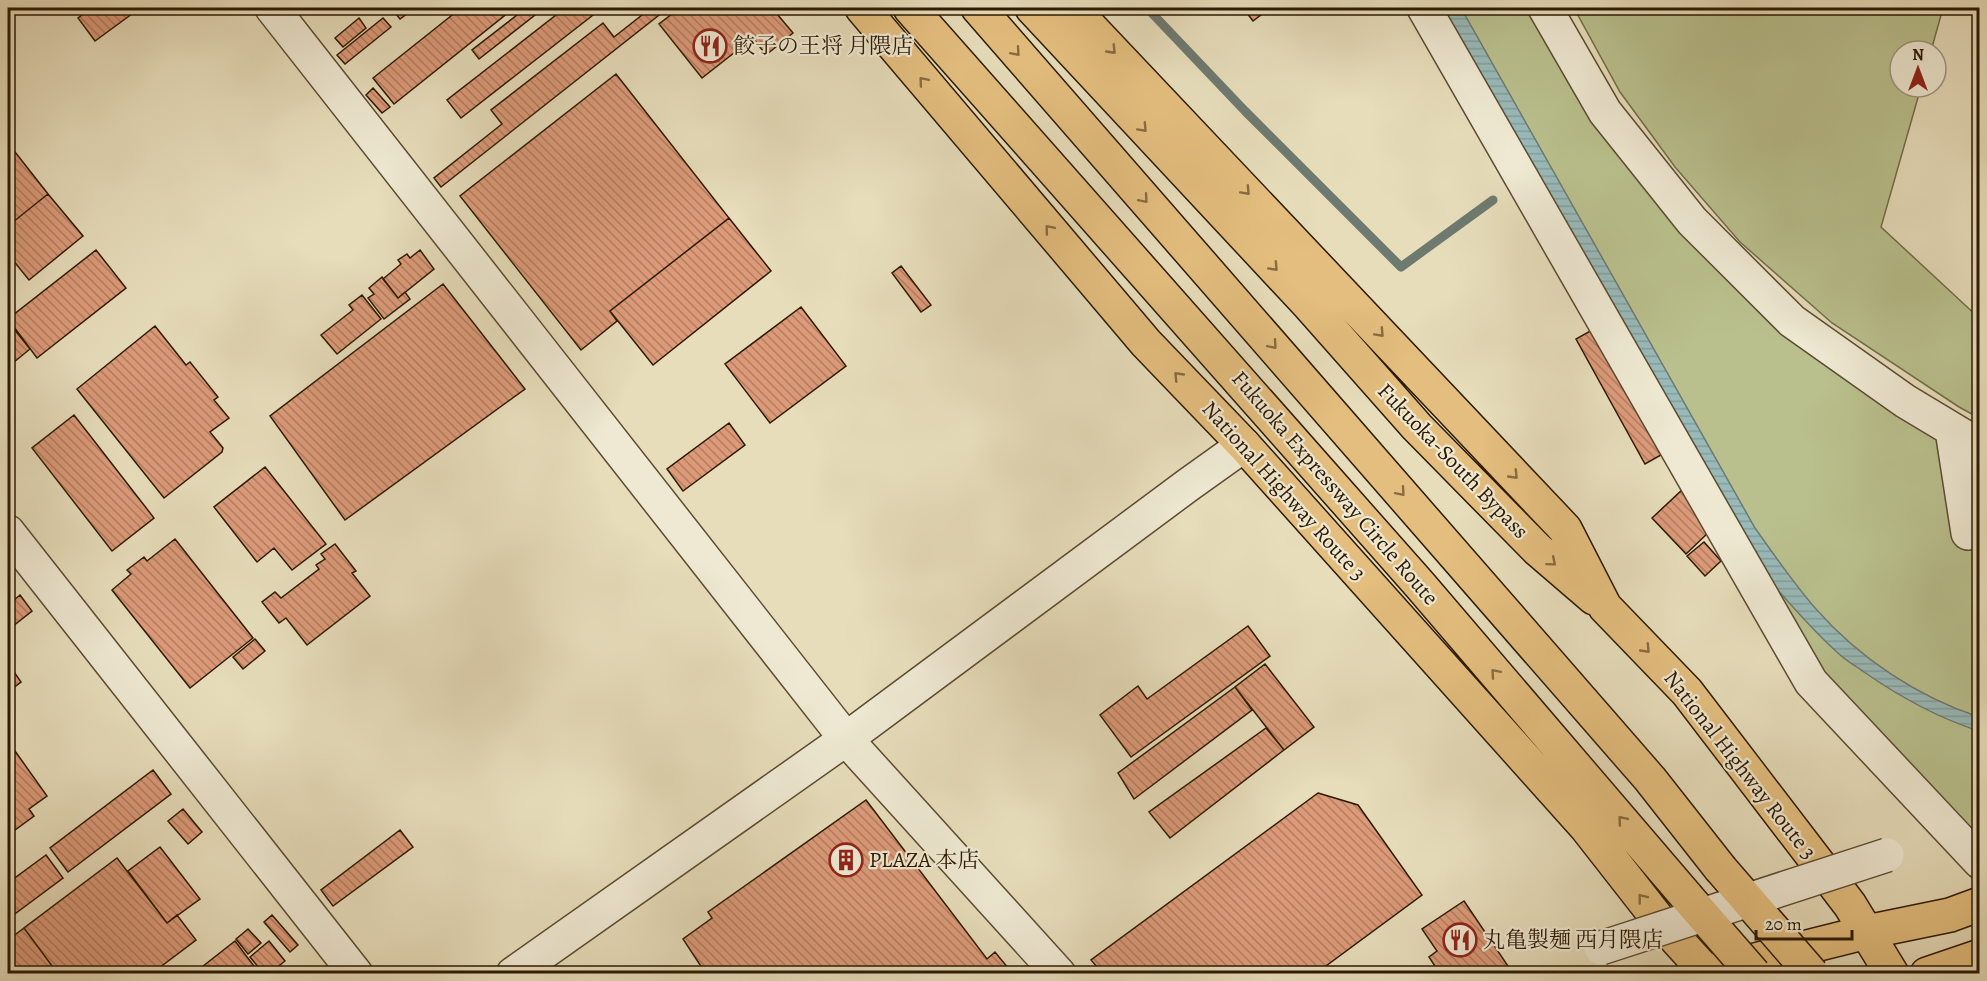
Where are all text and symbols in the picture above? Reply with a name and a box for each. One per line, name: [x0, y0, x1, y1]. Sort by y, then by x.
restaurant icon: 餃子の王将 月隈店: [692, 28, 728, 64]
place label: 餃子の王将 月隈店: [733, 31, 913, 61]
north arrow: [1888, 39, 1948, 99]
one-way arrow: [1105, 43, 1116, 54]
text: N: [1912, 44, 1924, 66]
one-way arrow: [1009, 45, 1020, 55]
one-way arrow: [919, 77, 930, 88]
one-way arrow: [1136, 121, 1147, 131]
one-way arrow: [1239, 185, 1250, 195]
one-way arrow: [1137, 192, 1148, 202]
one-way arrow: [1045, 225, 1056, 236]
one-way arrow: [1267, 261, 1278, 271]
one-way arrow: [1373, 327, 1384, 337]
one-way arrow: [1265, 339, 1276, 350]
street label: Fukuoka Expressway Circle Route: [1225, 364, 1445, 612]
one-way arrow: [1174, 372, 1185, 383]
street label: Fukuoka-South Bypass: [1371, 377, 1535, 545]
street label: National Highway Route 3: [1195, 395, 1373, 587]
one-way arrow: [1507, 468, 1518, 478]
one-way arrow: [1394, 486, 1405, 496]
one-way arrow: [1545, 555, 1556, 566]
one-way arrow: [1638, 641, 1649, 652]
street label: National Highway Route 3: [1657, 664, 1823, 866]
one-way arrow: [1492, 668, 1503, 679]
one-way arrow: [1619, 816, 1630, 827]
building icon: PLAZA 本店: [828, 842, 864, 878]
place label: PLAZA 本店: [869, 845, 979, 875]
one-way arrow: [1638, 894, 1649, 905]
scale bar: [1756, 903, 1852, 941]
text: 20 m: [1765, 912, 1802, 936]
restaurant icon: 丸亀製麺 西月隈店: [1442, 922, 1478, 958]
place label: 丸亀製麺 西月隈店: [1483, 925, 1663, 955]

